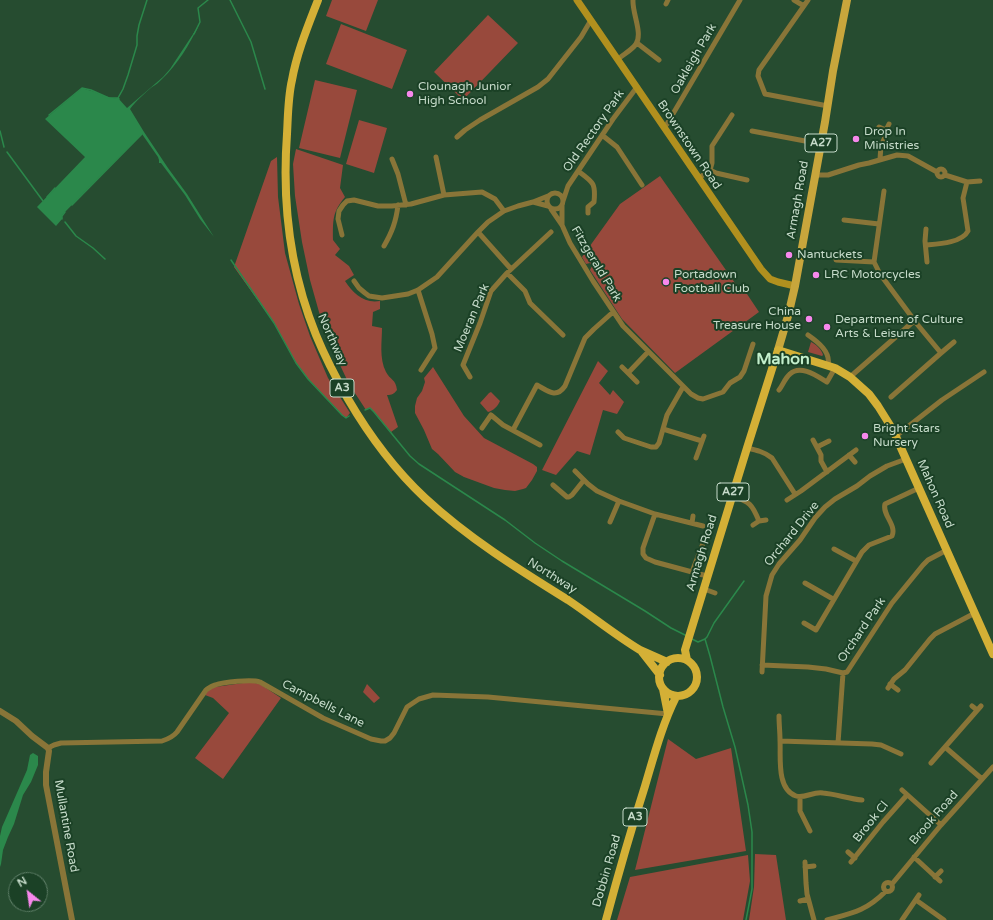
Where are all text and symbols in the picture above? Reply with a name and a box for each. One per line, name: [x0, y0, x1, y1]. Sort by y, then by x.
street label: Oakleigh Park: [668, 21, 720, 97]
place label: Clounagh Junior High School: [418, 80, 511, 108]
street label: Old Rectory Park: [560, 87, 628, 175]
marker: Clounagh Junior High School: [405, 89, 415, 99]
street label: Brownstown Road: [654, 98, 724, 192]
place label: Drop In Ministries: [864, 125, 919, 153]
road number: A27: [805, 134, 837, 152]
marker: Drop In Ministries: [851, 134, 861, 144]
street label: Armagh Road: [784, 160, 812, 240]
street label: Fitzgerald Park: [568, 224, 624, 304]
place label: Nantuckets: [797, 248, 862, 262]
marker: Nantuckets: [784, 250, 794, 260]
place label: Portadown Football Club: [674, 268, 750, 296]
place label: LRC Motorcycles: [824, 268, 920, 282]
marker: LRC Motorcycles: [811, 270, 821, 280]
marker: Portadown Football Club: [661, 277, 671, 287]
street label: Moeran Park: [451, 282, 493, 354]
place label: China Treasure House: [713, 305, 801, 333]
street label: Northway: [314, 312, 350, 368]
place label: Department of Culture Arts & Leisure: [835, 313, 963, 341]
marker: China Treasure House: [804, 314, 814, 324]
marker: Department of Culture Arts & Leisure: [822, 322, 832, 332]
district label: Mahon: [756, 350, 810, 370]
road number: A3: [330, 379, 354, 397]
place label: Bright Stars Nursery: [873, 422, 940, 450]
marker: Bright Stars Nursery: [860, 431, 870, 441]
street label: Mahon Road: [913, 457, 957, 531]
road number: A27: [717, 483, 749, 501]
street label: Orchard Drive: [761, 499, 823, 569]
street label: Armagh Road: [684, 513, 720, 593]
street label: Northway: [525, 555, 579, 597]
street label: Orchard Park: [835, 595, 889, 665]
street label: Campbells Lane: [279, 677, 367, 731]
street label: Mullantine Road: [51, 779, 81, 873]
street label: Brook Road: [907, 788, 961, 848]
street label: Brook Cl: [850, 799, 892, 845]
road number: A3: [623, 808, 647, 826]
street label: Dobbin Road: [590, 833, 624, 909]
north arrow: [8, 872, 48, 912]
text: N: [15, 874, 29, 890]

